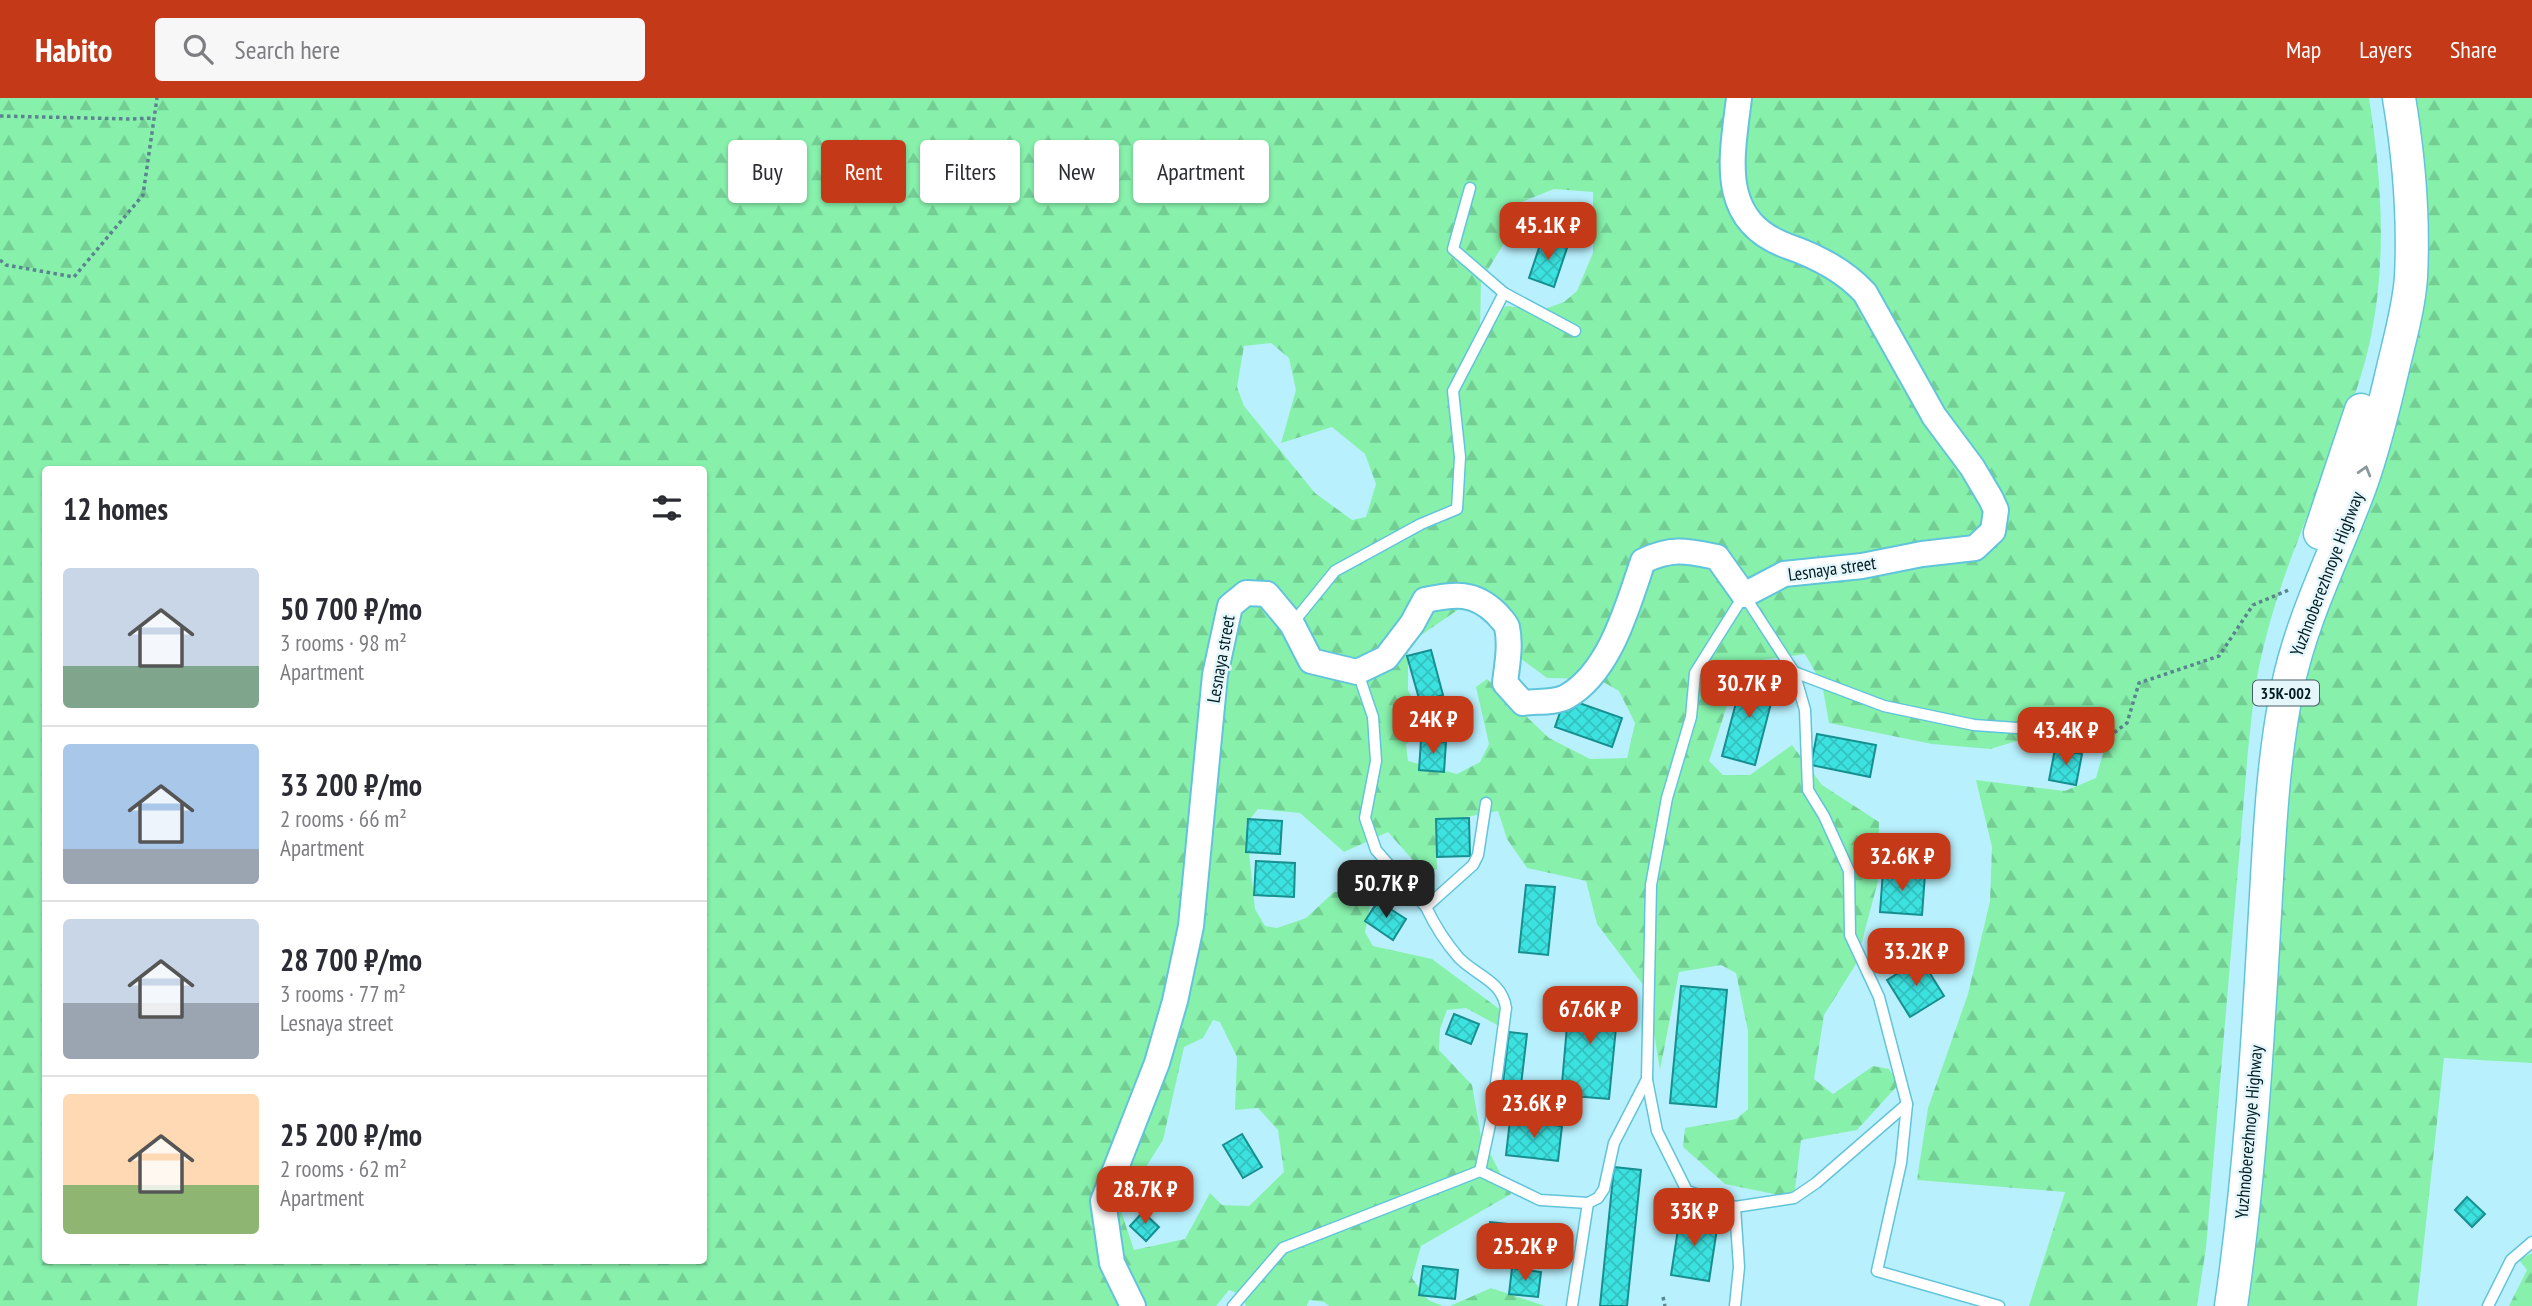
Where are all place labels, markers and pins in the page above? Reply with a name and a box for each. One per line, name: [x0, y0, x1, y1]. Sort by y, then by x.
pin: 45.1K ₽: [1483, 202, 1613, 262]
pin: 30.7K ₽: [1684, 660, 1814, 720]
pin: 24K ₽: [1384, 696, 1482, 756]
pin: 43.4K ₽: [2001, 708, 2131, 767]
pin: 32.6K ₽: [1837, 834, 1967, 893]
pin: 50.7K ₽: [1321, 860, 1451, 920]
pin: 33.2K ₽: [1851, 928, 1981, 988]
pin: 67.6K ₽: [1525, 986, 1655, 1046]
pin: 23.6K ₽: [1469, 1080, 1599, 1140]
pin: 28.7K ₽: [1080, 1166, 1210, 1226]
pin: 33K ₽: [1645, 1188, 1743, 1248]
pin: 25.2K ₽: [1460, 1224, 1590, 1283]

